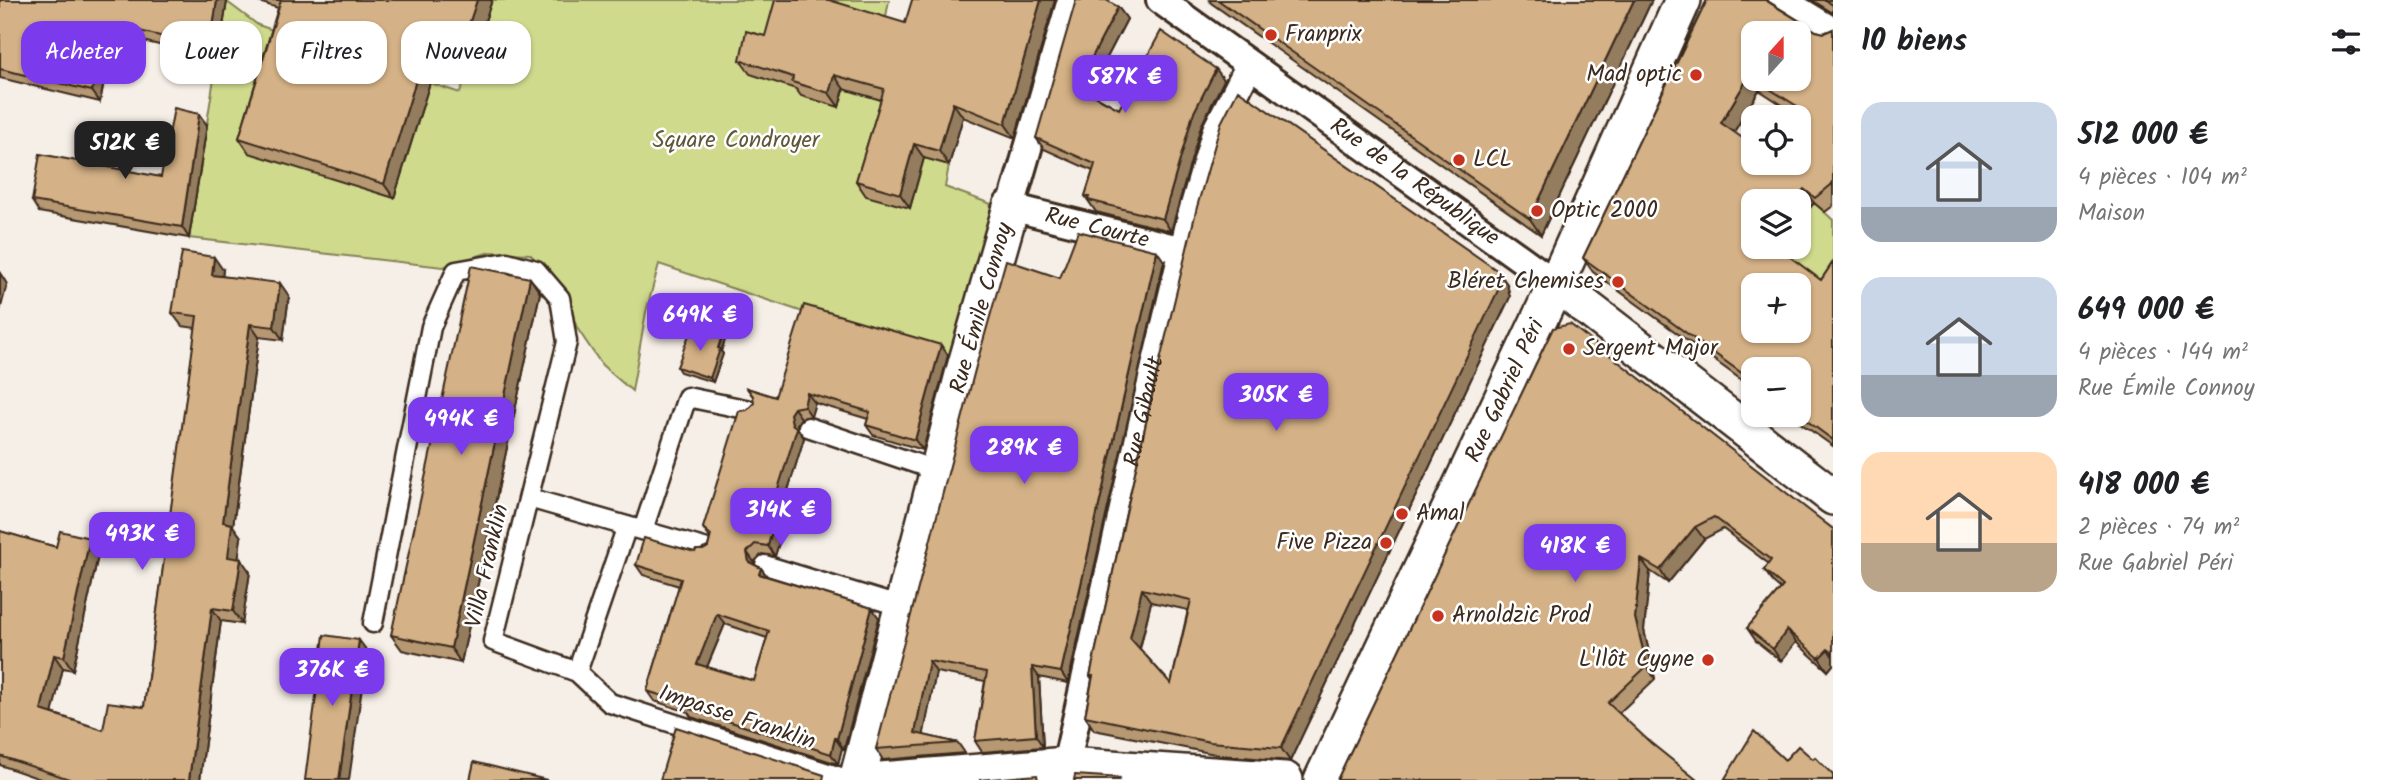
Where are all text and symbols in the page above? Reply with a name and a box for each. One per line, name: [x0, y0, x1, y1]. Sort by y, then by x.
place label: Franprix: [1285, 17, 1363, 53]
text: 10 biens: [1861, 18, 1967, 66]
chip: Acheter: [21, 21, 146, 84]
chip: Louer: [160, 21, 262, 84]
chip: Filtres: [276, 21, 387, 84]
chip: Nouveau: [401, 21, 531, 84]
north arrow: [1741, 21, 1811, 91]
map controls: [1741, 21, 1811, 427]
icon: filters: [2327, 23, 2365, 61]
marker: Franprix: [1263, 27, 1279, 43]
pin: 587K €: [1068, 55, 1182, 115]
place label: Mad optic: [1586, 57, 1682, 93]
text: 587K €: [1088, 60, 1162, 96]
marker: Mad optic: [1688, 67, 1704, 83]
button: locate: [1741, 105, 1811, 175]
street label: Rue de la République: [1322, 109, 1507, 256]
text: 512 000 €: [2078, 112, 2208, 160]
pin: 512K €: [68, 122, 182, 181]
park label: Square Condroyer: [653, 123, 821, 159]
text: 512K €: [90, 126, 160, 162]
icon: home: [1917, 130, 2001, 214]
place label: LCL: [1473, 142, 1512, 178]
marker: LCL: [1451, 152, 1467, 168]
text: 4 pièces · 104 m²: [2078, 160, 2247, 196]
button: layers: [1741, 189, 1811, 259]
place label: Optic 2000: [1551, 193, 1658, 229]
text: Maison: [2078, 196, 2145, 232]
street label: Rue Courte: [1041, 198, 1153, 259]
marker: Optic 2000: [1529, 203, 1545, 219]
street label: Rue Émile Connoy: [941, 218, 1024, 398]
place label: Bléret Chemises: [1447, 264, 1604, 300]
button: +: [1741, 273, 1811, 343]
marker: Bléret Chemises: [1610, 274, 1626, 290]
text: 649 000 €: [2078, 287, 2214, 335]
pin: 649K €: [643, 294, 757, 353]
text: 649K €: [663, 298, 737, 334]
icon: home: [1917, 305, 2001, 389]
street label: Rue Gabriel Péri: [1456, 312, 1555, 469]
place label: Sergent Major: [1583, 331, 1719, 367]
text: 4 pièces · 144 m²: [2078, 335, 2248, 371]
marker: Sergent Major: [1561, 341, 1577, 357]
street label: Rue Gibault: [1115, 352, 1175, 470]
button: −: [1741, 357, 1811, 427]
text: Rue Émile Connoy: [2078, 371, 2254, 407]
pin: 305K €: [1219, 374, 1333, 433]
text: 305K €: [1239, 378, 1313, 414]
pin: 494K €: [404, 398, 518, 457]
text: 494K €: [424, 402, 498, 438]
pin: 289K €: [967, 426, 1081, 486]
text: 289K €: [986, 431, 1062, 467]
text: 418 000 €: [2078, 462, 2209, 510]
icon: home: [1917, 480, 2001, 564]
pin: 314K €: [724, 489, 838, 548]
text: 314K €: [746, 493, 816, 529]
place label: Amal: [1416, 496, 1465, 532]
street label: Villa Franklin: [456, 501, 520, 631]
marker: Amal: [1394, 506, 1410, 522]
text: 2 pièces · 74 m²: [2078, 510, 2239, 546]
pin: 493K €: [85, 512, 199, 572]
text: 493K €: [105, 517, 179, 553]
pin: 418K €: [1518, 524, 1632, 584]
place label: Five Pizza: [1276, 525, 1372, 561]
text: 418K €: [1540, 529, 1610, 565]
marker: Five Pizza: [1378, 535, 1394, 551]
text: Rue Gabriel Péri: [2078, 546, 2233, 582]
place label: Arnoldzic Prod: [1452, 598, 1591, 634]
marker: Arnoldzic Prod: [1430, 608, 1446, 624]
place label: L'Ilôt Cygne: [1579, 642, 1694, 678]
pin: 376K €: [275, 648, 389, 708]
marker: L'Ilôt Cygne: [1700, 652, 1716, 668]
text: 376K €: [295, 653, 369, 689]
street label: Impasse Franklin: [654, 676, 820, 760]

